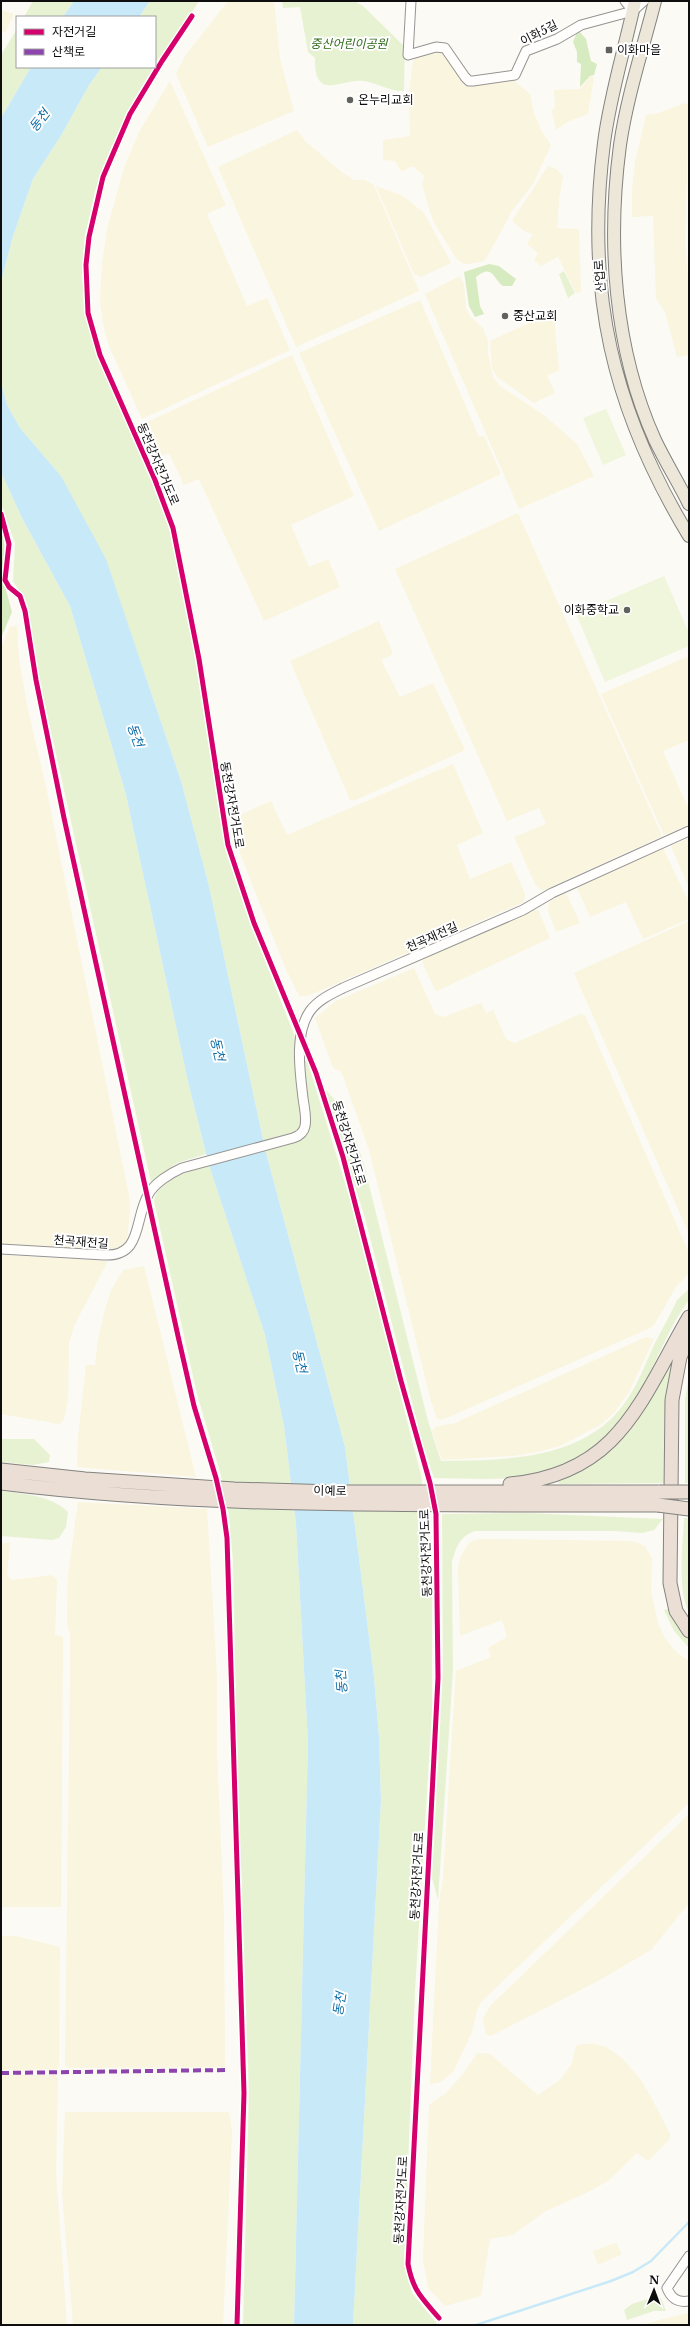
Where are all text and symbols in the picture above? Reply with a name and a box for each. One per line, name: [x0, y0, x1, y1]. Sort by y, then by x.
legend: [16, 16, 156, 68]
street label: 이화5길: [518, 17, 560, 48]
text: 자전거길: [52, 24, 96, 39]
park label: 중산어린이공원: [310, 36, 389, 51]
place label: 이화마을: [617, 42, 661, 57]
text: 산책로: [52, 44, 85, 59]
marker: 이화마을: [604, 45, 614, 55]
place label: 온누리교회: [358, 92, 413, 107]
marker: 온누리교회: [345, 95, 355, 105]
water label: 동천: [25, 105, 54, 135]
street label: 산업로: [591, 259, 608, 293]
place label: 중산교회: [513, 308, 557, 323]
marker: 중산교회: [500, 311, 510, 321]
street label: 동천강자전거도로: [134, 420, 183, 507]
place label: 이화중학교: [564, 602, 619, 617]
marker: 이화중학교: [622, 605, 632, 615]
water label: 동천: [123, 721, 148, 750]
street label: 동천강자전거도로: [217, 760, 248, 850]
street label: 천곡재전길: [404, 918, 460, 955]
water label: 동천: [207, 1036, 229, 1064]
street label: 동천강자전거도로: [329, 1098, 370, 1187]
street label: 천곡재전길: [53, 1232, 109, 1251]
water label: 동천: [289, 1348, 311, 1376]
street label: 이예로: [313, 1483, 347, 1498]
street label: 동천강자전거도로: [416, 1509, 435, 1597]
water label: 동천: [332, 1668, 351, 1695]
street label: 동천강자전거도로: [407, 1831, 426, 1920]
water label: 동천: [329, 1990, 350, 2017]
street label: 동천강자전거도로: [391, 2155, 410, 2244]
north arrow: [634, 2270, 674, 2310]
text: N: [649, 2273, 660, 2287]

